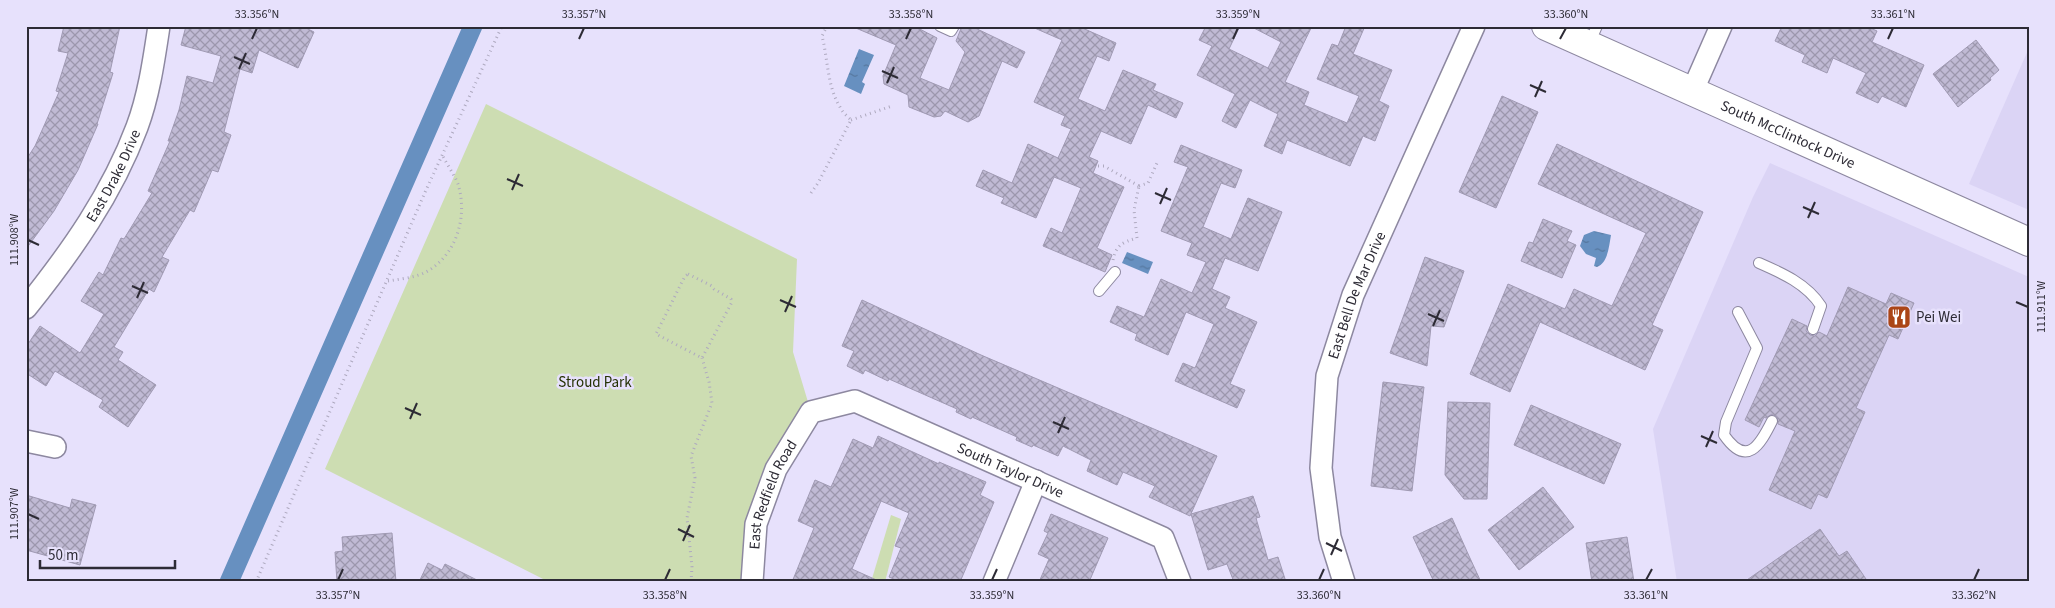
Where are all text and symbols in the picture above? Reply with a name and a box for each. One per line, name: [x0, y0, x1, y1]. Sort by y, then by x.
text: 33.356°N: [235, 6, 279, 23]
text: 33.357°N: [562, 6, 606, 23]
text: 33.358°N: [889, 6, 933, 23]
text: 33.359°N: [1216, 6, 1260, 23]
text: 33.360°N: [1544, 6, 1588, 23]
text: 33.361°N: [1871, 6, 1915, 23]
street label: South McClintock Drive: [1717, 95, 1859, 173]
street label: East Drake Drive: [81, 127, 146, 226]
text: 111.908°W: [6, 213, 23, 266]
street label: East Bell De Mar Drive: [1323, 228, 1391, 362]
text: 111.911°W: [2033, 280, 2050, 333]
restaurant icon: Pei Wei: [1886, 304, 1912, 330]
place label: Pei Wei: [1916, 307, 1961, 328]
park label: Stroud Park: [558, 372, 632, 393]
street label: East Redfield Road: [744, 436, 802, 550]
street label: South Taylor Drive: [954, 437, 1067, 503]
text: 111.907°W: [6, 487, 23, 540]
scale bar: [40, 538, 175, 570]
text: 50 m: [48, 545, 78, 566]
text: 33.357°N: [316, 587, 360, 604]
text: 33.358°N: [643, 587, 687, 604]
text: 33.359°N: [970, 587, 1014, 604]
text: 33.360°N: [1297, 587, 1341, 604]
text: 33.361°N: [1624, 587, 1668, 604]
text: 33.362°N: [1952, 587, 1996, 604]

